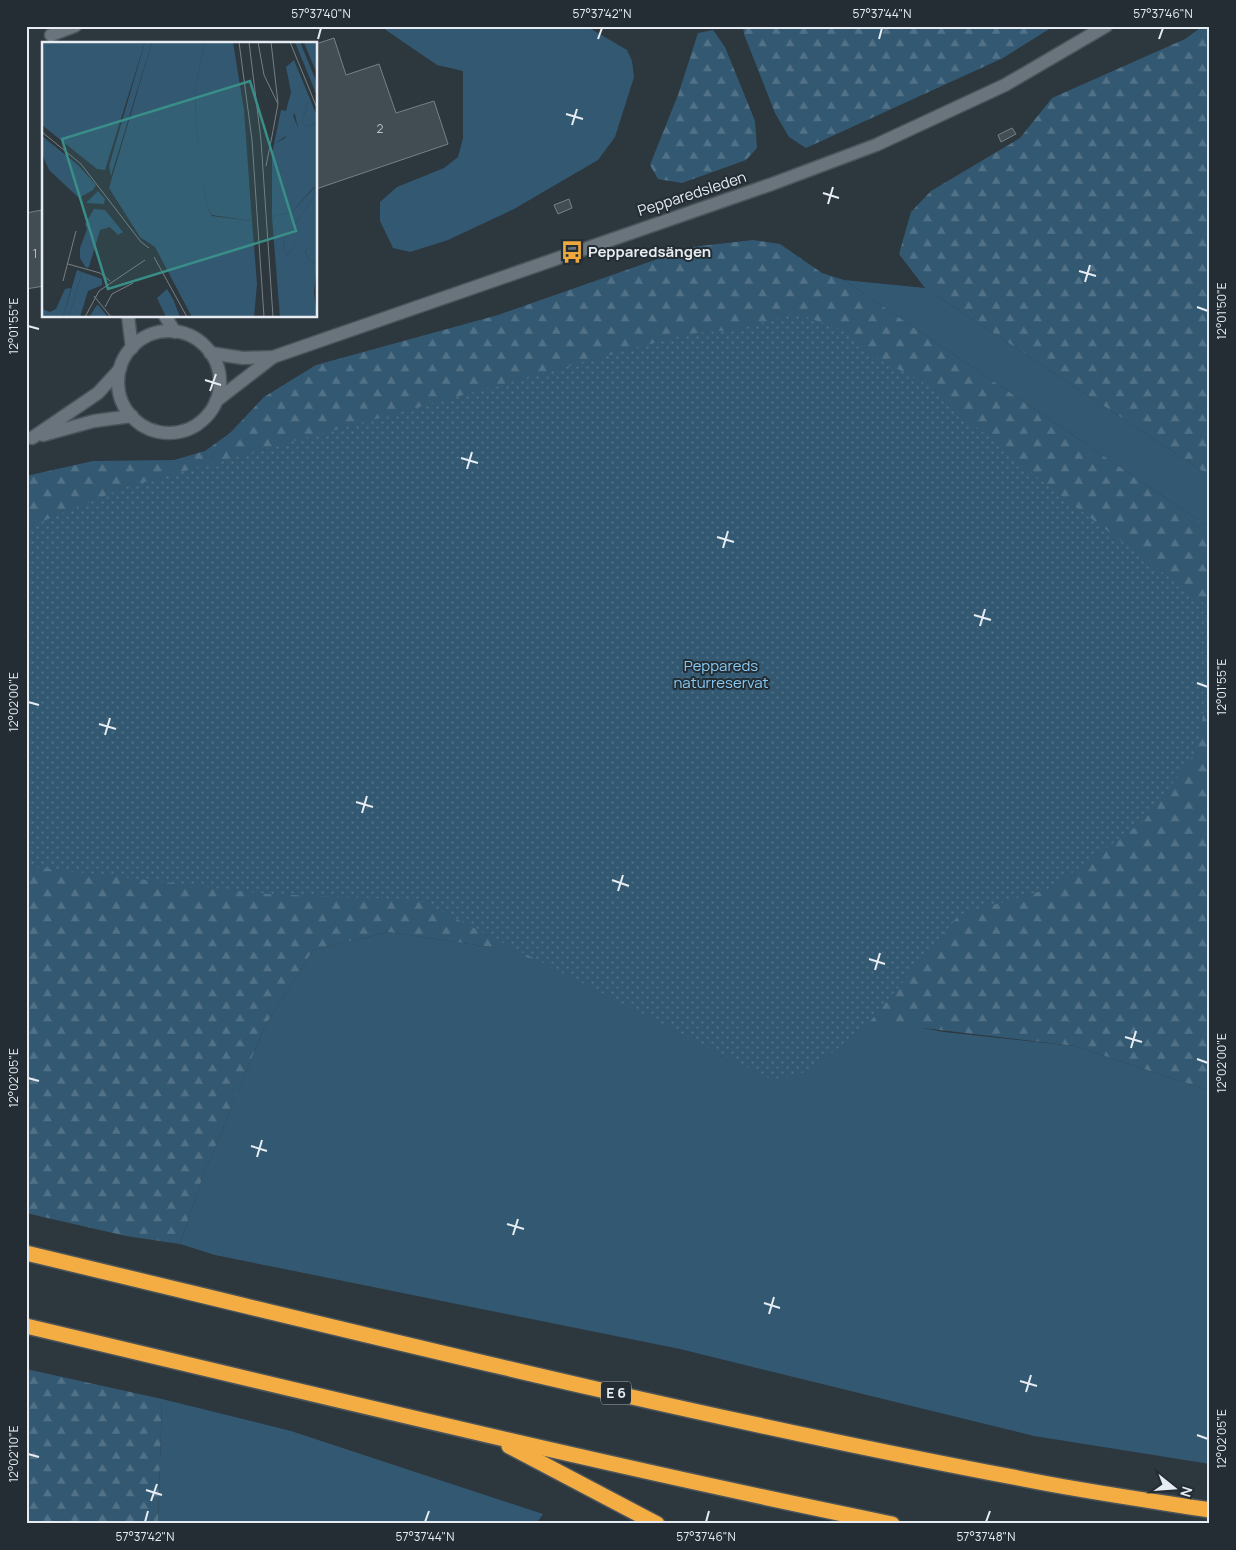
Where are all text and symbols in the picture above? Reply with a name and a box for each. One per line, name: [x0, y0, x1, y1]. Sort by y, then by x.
text: 57°37'40"N: [291, 5, 351, 22]
text: 57°37'42"N: [573, 5, 631, 22]
text: 57°37'44"N: [853, 5, 911, 22]
text: 57°37'46"N: [1133, 5, 1193, 22]
inset map: [42, 42, 318, 318]
house number: 2: [377, 120, 384, 137]
street label: Pepparedsleden: [635, 166, 749, 221]
bus stop icon: Pepparedsängen: [559, 239, 585, 265]
place label: Pepparedsängen: [588, 241, 711, 262]
house number: 1: [33, 245, 37, 262]
text: 12°01'50"E: [1213, 282, 1230, 340]
text: 12°01'55"E: [5, 297, 22, 354]
park label: Peppareds naturreservat: [673, 655, 769, 693]
text: 12°01'55"E: [1213, 658, 1230, 715]
text: 12°02'00"E: [5, 672, 22, 732]
text: 12°02'00"E: [1213, 1033, 1230, 1093]
text: 12°02'05"E: [5, 1048, 22, 1108]
road number: E 6: [601, 1382, 631, 1405]
text: 12°02'05"E: [1213, 1409, 1230, 1469]
text: 12°02'10"E: [5, 1425, 22, 1483]
north arrow: [1148, 1462, 1198, 1512]
text: N: [1176, 1484, 1197, 1500]
text: 57°37'42"N: [116, 1528, 174, 1545]
text: 57°37'44"N: [396, 1528, 454, 1545]
text: 57°37'46"N: [676, 1528, 736, 1545]
text: 57°37'48"N: [956, 1528, 1016, 1545]

